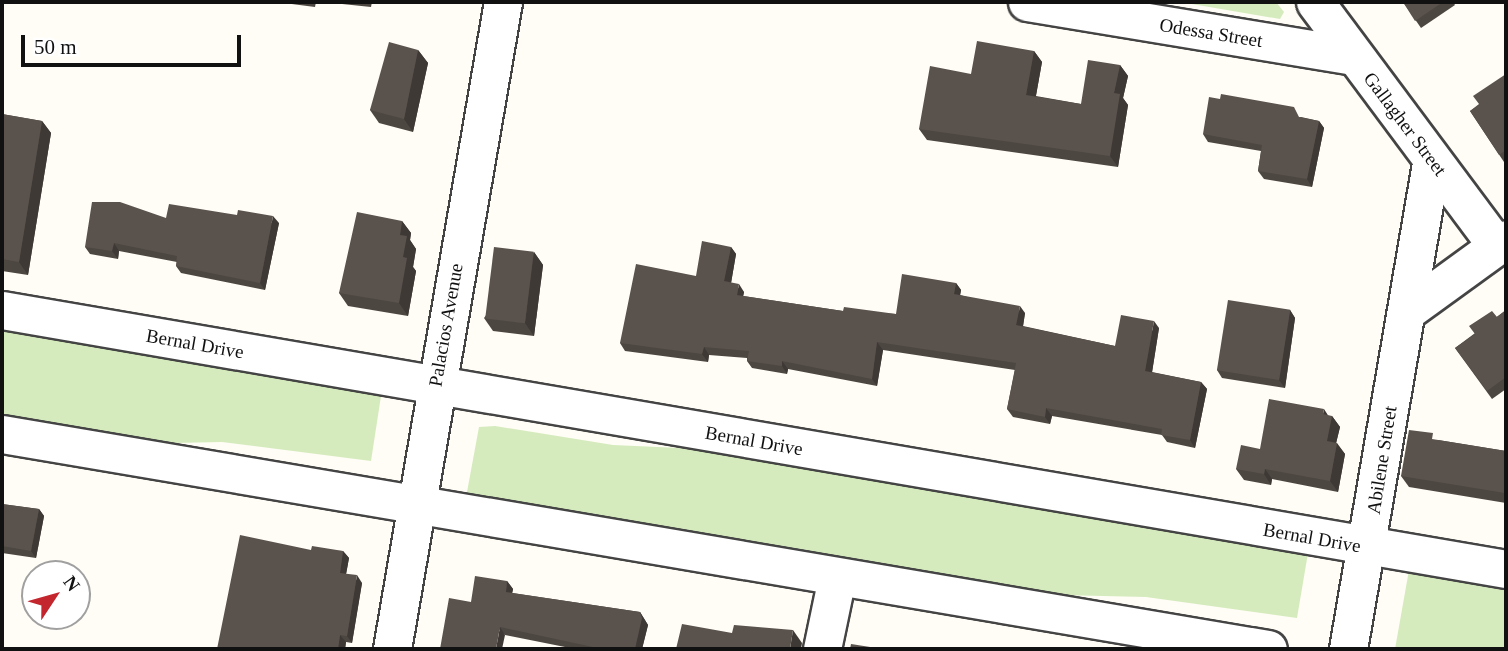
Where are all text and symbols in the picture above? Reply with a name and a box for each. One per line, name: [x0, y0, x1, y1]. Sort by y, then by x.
street label: Odessa Street: [1158, 14, 1264, 52]
scale bar: [24, 21, 245, 65]
text: 50 m: [34, 35, 77, 59]
street label: Gallagher Street: [1359, 68, 1451, 180]
street label: Palacios Avenue: [424, 261, 468, 389]
street label: Bernal Drive: [144, 324, 246, 364]
street label: Abilene Street: [1362, 404, 1402, 516]
street label: Bernal Drive: [703, 421, 805, 461]
street label: Bernal Drive: [1261, 518, 1363, 558]
north arrow: [21, 560, 91, 630]
text: N: [59, 572, 84, 595]

